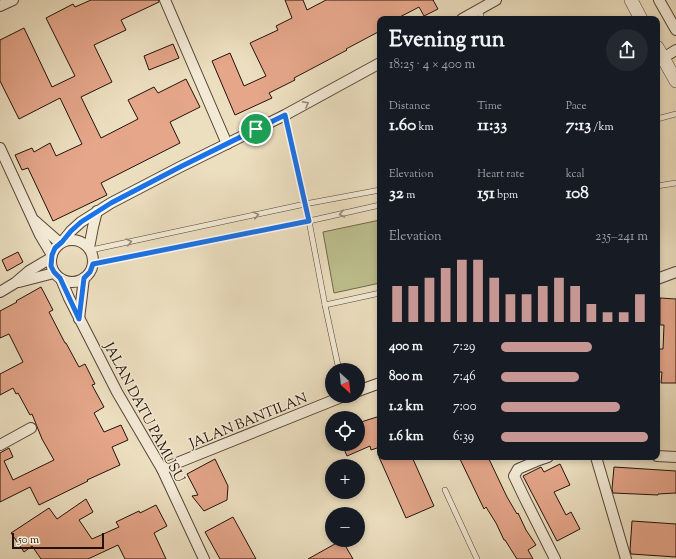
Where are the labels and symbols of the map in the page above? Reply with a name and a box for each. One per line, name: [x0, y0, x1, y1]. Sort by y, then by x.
one-way arrow: [302, 101, 309, 108]
pin: [239, 112, 273, 146]
one-way arrow: [339, 209, 345, 217]
one-way arrow: [253, 211, 259, 219]
one-way arrow: [126, 238, 132, 246]
street label: JALAN DATU PAMUSU: [97, 338, 189, 487]
north arrow: [325, 363, 365, 403]
street label: JALAN BANTILAN: [186, 389, 311, 455]
scale bar: [12, 531, 104, 550]

